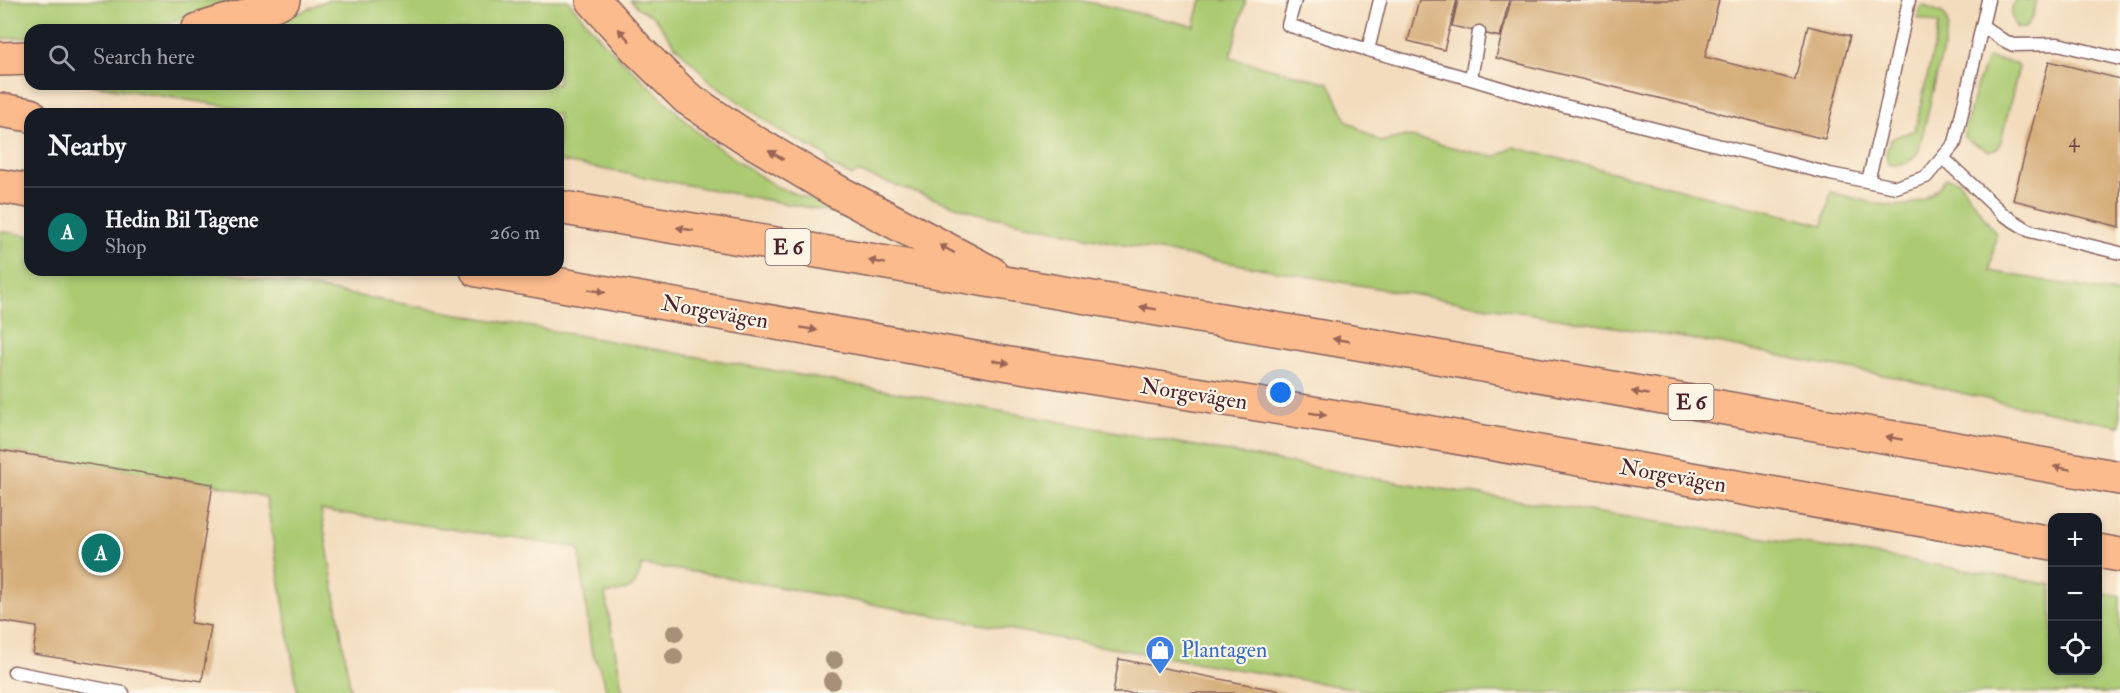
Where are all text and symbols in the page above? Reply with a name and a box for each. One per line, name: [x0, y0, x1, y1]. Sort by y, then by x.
search box: [24, 24, 564, 90]
one-way arrow: [618, 28, 632, 42]
icon: search: [45, 41, 78, 74]
text: Search here: [93, 43, 195, 71]
house number: 4: [2069, 128, 2081, 153]
text: Nearby: [48, 131, 126, 163]
one-way arrow: [768, 151, 785, 161]
text: Hedin Bil Tagene: [105, 206, 259, 234]
text: A: [61, 220, 74, 245]
text: 260 m: [490, 220, 540, 245]
one-way arrow: [675, 224, 694, 233]
road number: E 6: [766, 229, 810, 265]
text: Shop: [105, 234, 146, 259]
one-way arrow: [939, 244, 956, 254]
one-way arrow: [868, 257, 887, 266]
one-way arrow: [587, 287, 606, 296]
street label: Norgevägen: [660, 289, 770, 335]
one-way arrow: [1139, 304, 1158, 313]
one-way arrow: [800, 324, 819, 333]
one-way arrow: [1331, 336, 1350, 345]
one-way arrow: [992, 358, 1011, 367]
street label: Norgevägen: [1139, 372, 1249, 416]
your location: [1266, 378, 1295, 407]
road number: E 6: [1668, 384, 1714, 420]
one-way arrow: [1630, 388, 1649, 397]
one-way arrow: [1309, 410, 1328, 419]
one-way arrow: [1884, 434, 1903, 443]
street label: Norgevägen: [1618, 453, 1728, 499]
one-way arrow: [2053, 463, 2072, 472]
map controls: [2048, 513, 2102, 675]
button: +: [2048, 513, 2102, 567]
pin: A: [82, 530, 120, 576]
button: −: [2048, 567, 2102, 621]
button: locate: [2048, 621, 2102, 675]
shop icon: Plantagen: [1144, 634, 1176, 676]
place label: Plantagen: [1181, 636, 1267, 664]

